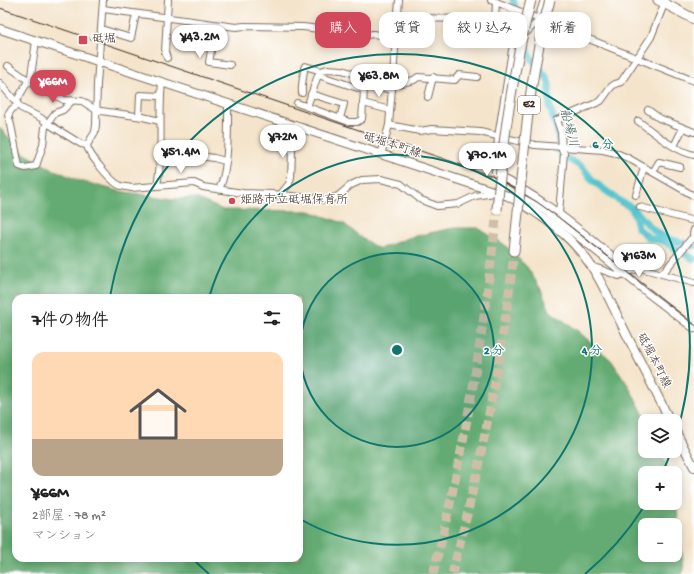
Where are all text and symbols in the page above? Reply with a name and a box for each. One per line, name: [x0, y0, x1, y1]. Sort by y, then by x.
chip: 購入: [315, 12, 371, 48]
chip: 賃貸: [379, 12, 435, 48]
chip: 絞り込み: [443, 12, 527, 48]
chip: 新着: [535, 12, 591, 48]
pin: ¥43.2M: [167, 25, 233, 59]
text: ¥43.2M: [181, 30, 219, 45]
place label: 砥堀: [92, 32, 116, 47]
marker: 砥堀: [77, 34, 89, 46]
pin: ¥63.8M: [346, 64, 412, 98]
text: ¥63.8M: [359, 69, 399, 84]
pin: ¥66M: [29, 70, 77, 104]
text: ¥66M: [39, 75, 67, 90]
road number: E2: [518, 96, 540, 114]
water label: 船場川: [556, 107, 581, 149]
pin: ¥72M: [259, 125, 307, 159]
street label: 砥堀本町線: [361, 129, 423, 162]
text: ¥72M: [269, 130, 297, 145]
text: 6 分: [593, 138, 613, 153]
pin: ¥51.4M: [148, 140, 214, 174]
pin: ¥70.1M: [454, 143, 520, 177]
text: ¥51.4M: [162, 145, 200, 160]
text: ¥70.1M: [468, 148, 506, 163]
place label: 姫路市立砥堀保育所: [240, 193, 348, 208]
marker: 姫路市立砥堀保育所: [227, 196, 237, 206]
pin: ¥163M: [611, 244, 667, 278]
text: ¥163M: [622, 249, 656, 264]
icon: filters: [261, 307, 283, 329]
text: 7件の物件: [32, 312, 109, 332]
street label: 砥堀本町線: [633, 331, 674, 391]
centre of rings: [390, 343, 404, 357]
text: 2 分: [484, 344, 504, 359]
text: 4 分: [581, 344, 602, 359]
icon: home: [122, 378, 194, 450]
map controls: [638, 414, 682, 562]
button: layers: [638, 414, 682, 458]
button: +: [638, 466, 682, 510]
text: ¥66M: [32, 484, 69, 504]
text: 2部屋 · 78 m²: [32, 509, 106, 524]
button: −: [638, 518, 682, 562]
text: マンション: [32, 529, 96, 544]

